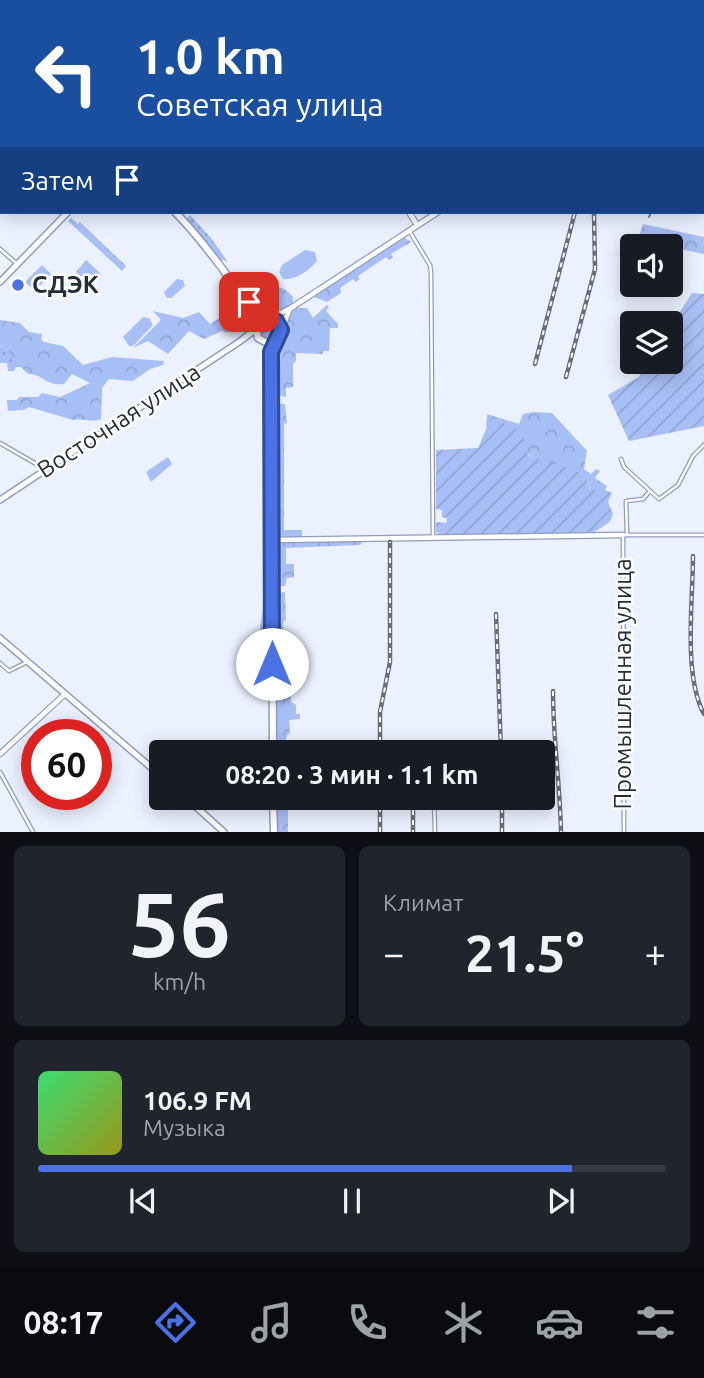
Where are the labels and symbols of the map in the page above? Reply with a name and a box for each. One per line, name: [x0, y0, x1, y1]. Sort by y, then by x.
place label: СДЭК: [32, 271, 99, 298]
pin: [219, 272, 279, 332]
marker: СДЭК: [10, 277, 26, 293]
street label: Восточная улица: [32, 358, 205, 483]
street label: Промышленная улица: [609, 558, 636, 810]
position arrow: [235, 627, 309, 701]
speed limit sign: 60: [21, 719, 112, 810]

